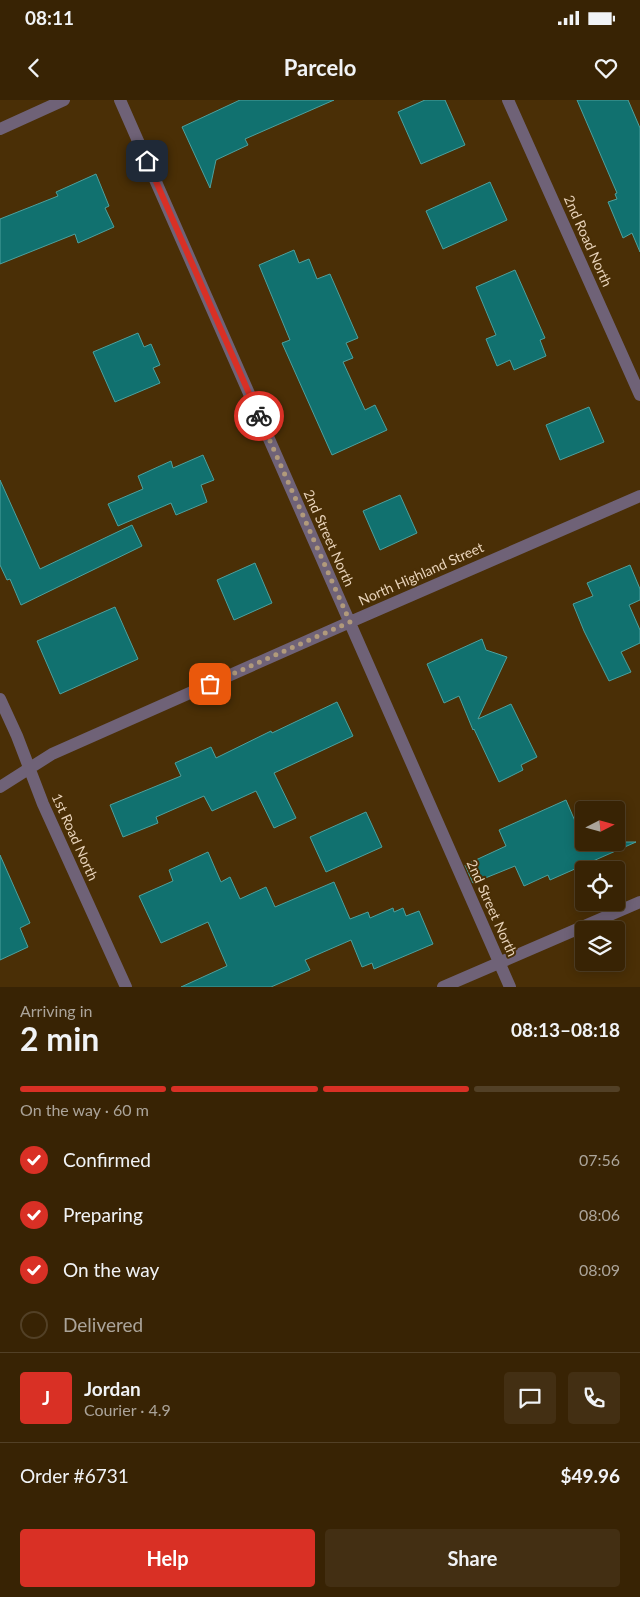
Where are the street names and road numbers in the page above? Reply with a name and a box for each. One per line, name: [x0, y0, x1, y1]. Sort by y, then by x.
street label: 2nd Road North: [561, 192, 616, 289]
street label: 2nd Street North: [301, 487, 358, 589]
street label: North Highland Street: [356, 538, 486, 609]
street label: 1st Road North: [49, 791, 102, 883]
street label: 2nd Street North: [464, 857, 521, 959]

